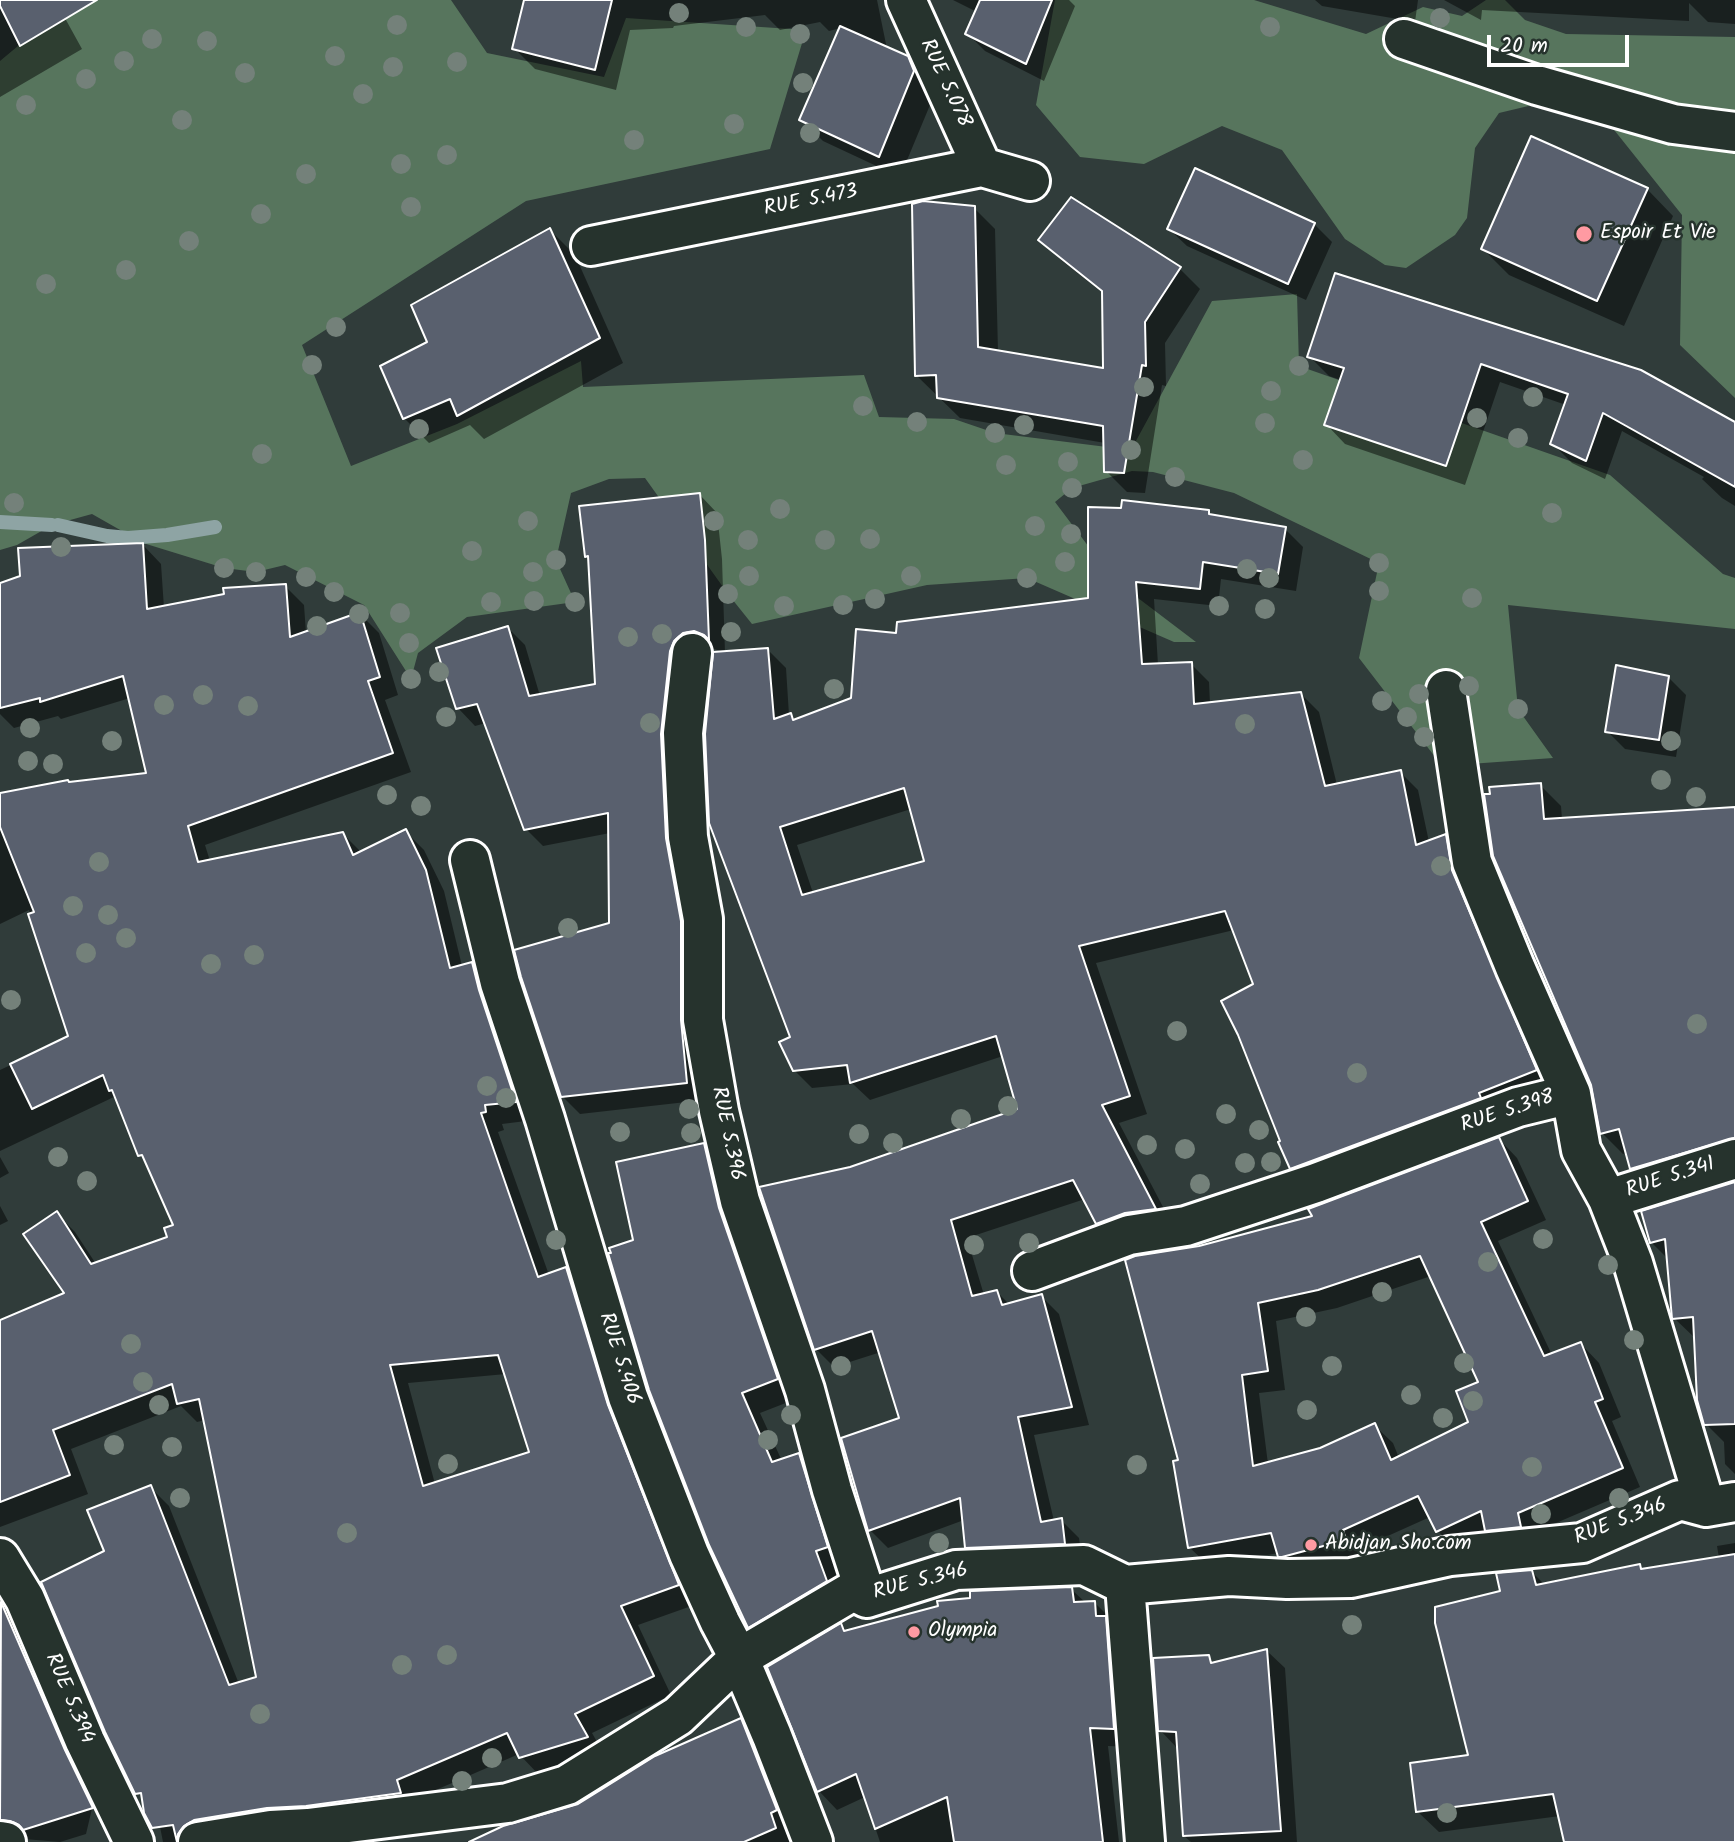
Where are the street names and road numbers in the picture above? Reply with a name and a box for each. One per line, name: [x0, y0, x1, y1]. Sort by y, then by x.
street label: RUE 5.078: [913, 36, 975, 132]
street label: RUE 5.473: [762, 181, 860, 223]
street label: RUE 5.396: [704, 1085, 748, 1183]
street label: RUE 5.398: [1458, 1086, 1558, 1140]
street label: RUE 5.341: [1623, 1153, 1719, 1205]
street label: RUE 5.406: [591, 1310, 645, 1408]
street label: RUE 5.346: [1571, 1494, 1671, 1552]
street label: RUE 5.346: [871, 1559, 971, 1607]
street label: RUE 5.394: [38, 1650, 98, 1748]

